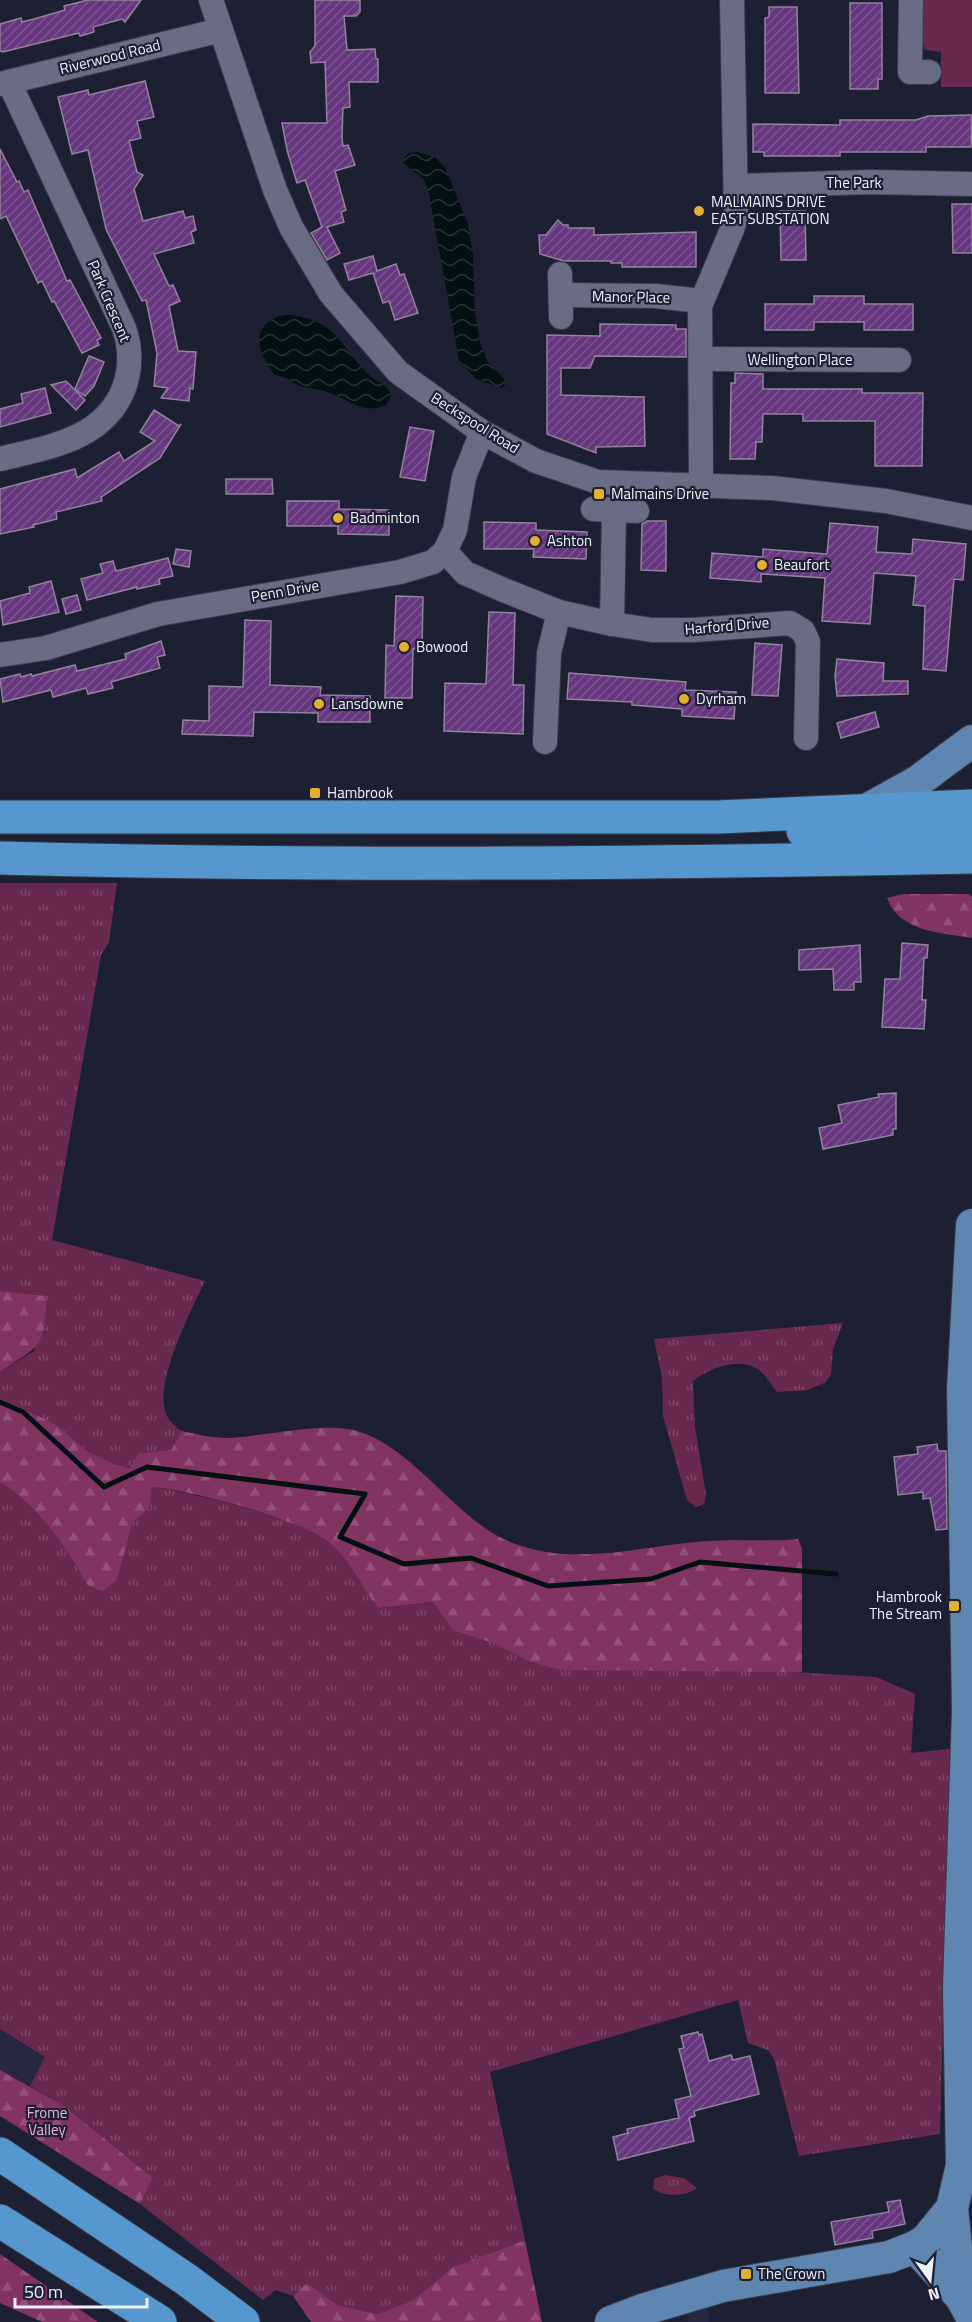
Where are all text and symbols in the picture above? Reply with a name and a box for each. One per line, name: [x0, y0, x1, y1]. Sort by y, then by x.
street label: Riverwood Road: [57, 33, 163, 80]
street label: The Park: [826, 171, 882, 194]
place label: MALMAINS DRIVE EAST SUBSTATION: [711, 190, 830, 230]
marker: MALMAINS DRIVE EAST SUBSTATION: [692, 204, 706, 218]
street label: Park Crescent: [82, 256, 137, 346]
street label: Manor Place: [592, 284, 670, 309]
street label: Wellington Place: [748, 348, 853, 371]
street label: Beckspool Road: [427, 386, 524, 459]
place label: Malmains Drive: [611, 482, 709, 505]
marker: Malmains Drive: [592, 487, 606, 501]
place label: Badminton: [350, 506, 420, 529]
marker: Badminton: [331, 511, 345, 525]
place label: Ashton: [547, 529, 592, 552]
marker: Ashton: [528, 534, 542, 548]
place label: Beaufort: [774, 553, 830, 576]
marker: Beaufort: [755, 558, 769, 572]
street label: Penn Drive: [249, 573, 321, 608]
street label: Harford Drive: [684, 610, 770, 641]
place label: Bowood: [416, 635, 468, 658]
marker: Bowood: [397, 640, 411, 654]
place label: Dyrham: [696, 687, 746, 710]
place label: Lansdowne: [331, 692, 404, 715]
marker: Dyrham: [677, 692, 691, 706]
marker: Lansdowne: [312, 697, 326, 711]
place label: Hambrook: [327, 781, 393, 804]
marker: Hambrook: [308, 786, 322, 800]
place label: Hambrook The Stream: [869, 1585, 942, 1625]
marker: Hambrook The Stream: [947, 1599, 961, 1613]
park label: Frome Valley: [27, 2101, 67, 2141]
north arrow: [900, 2250, 960, 2310]
place label: The Crown: [758, 2262, 825, 2285]
marker: The Crown: [739, 2267, 753, 2281]
scale bar: [15, 2271, 147, 2309]
text: 50 m: [24, 2278, 63, 2305]
text: N: [925, 2281, 942, 2308]

